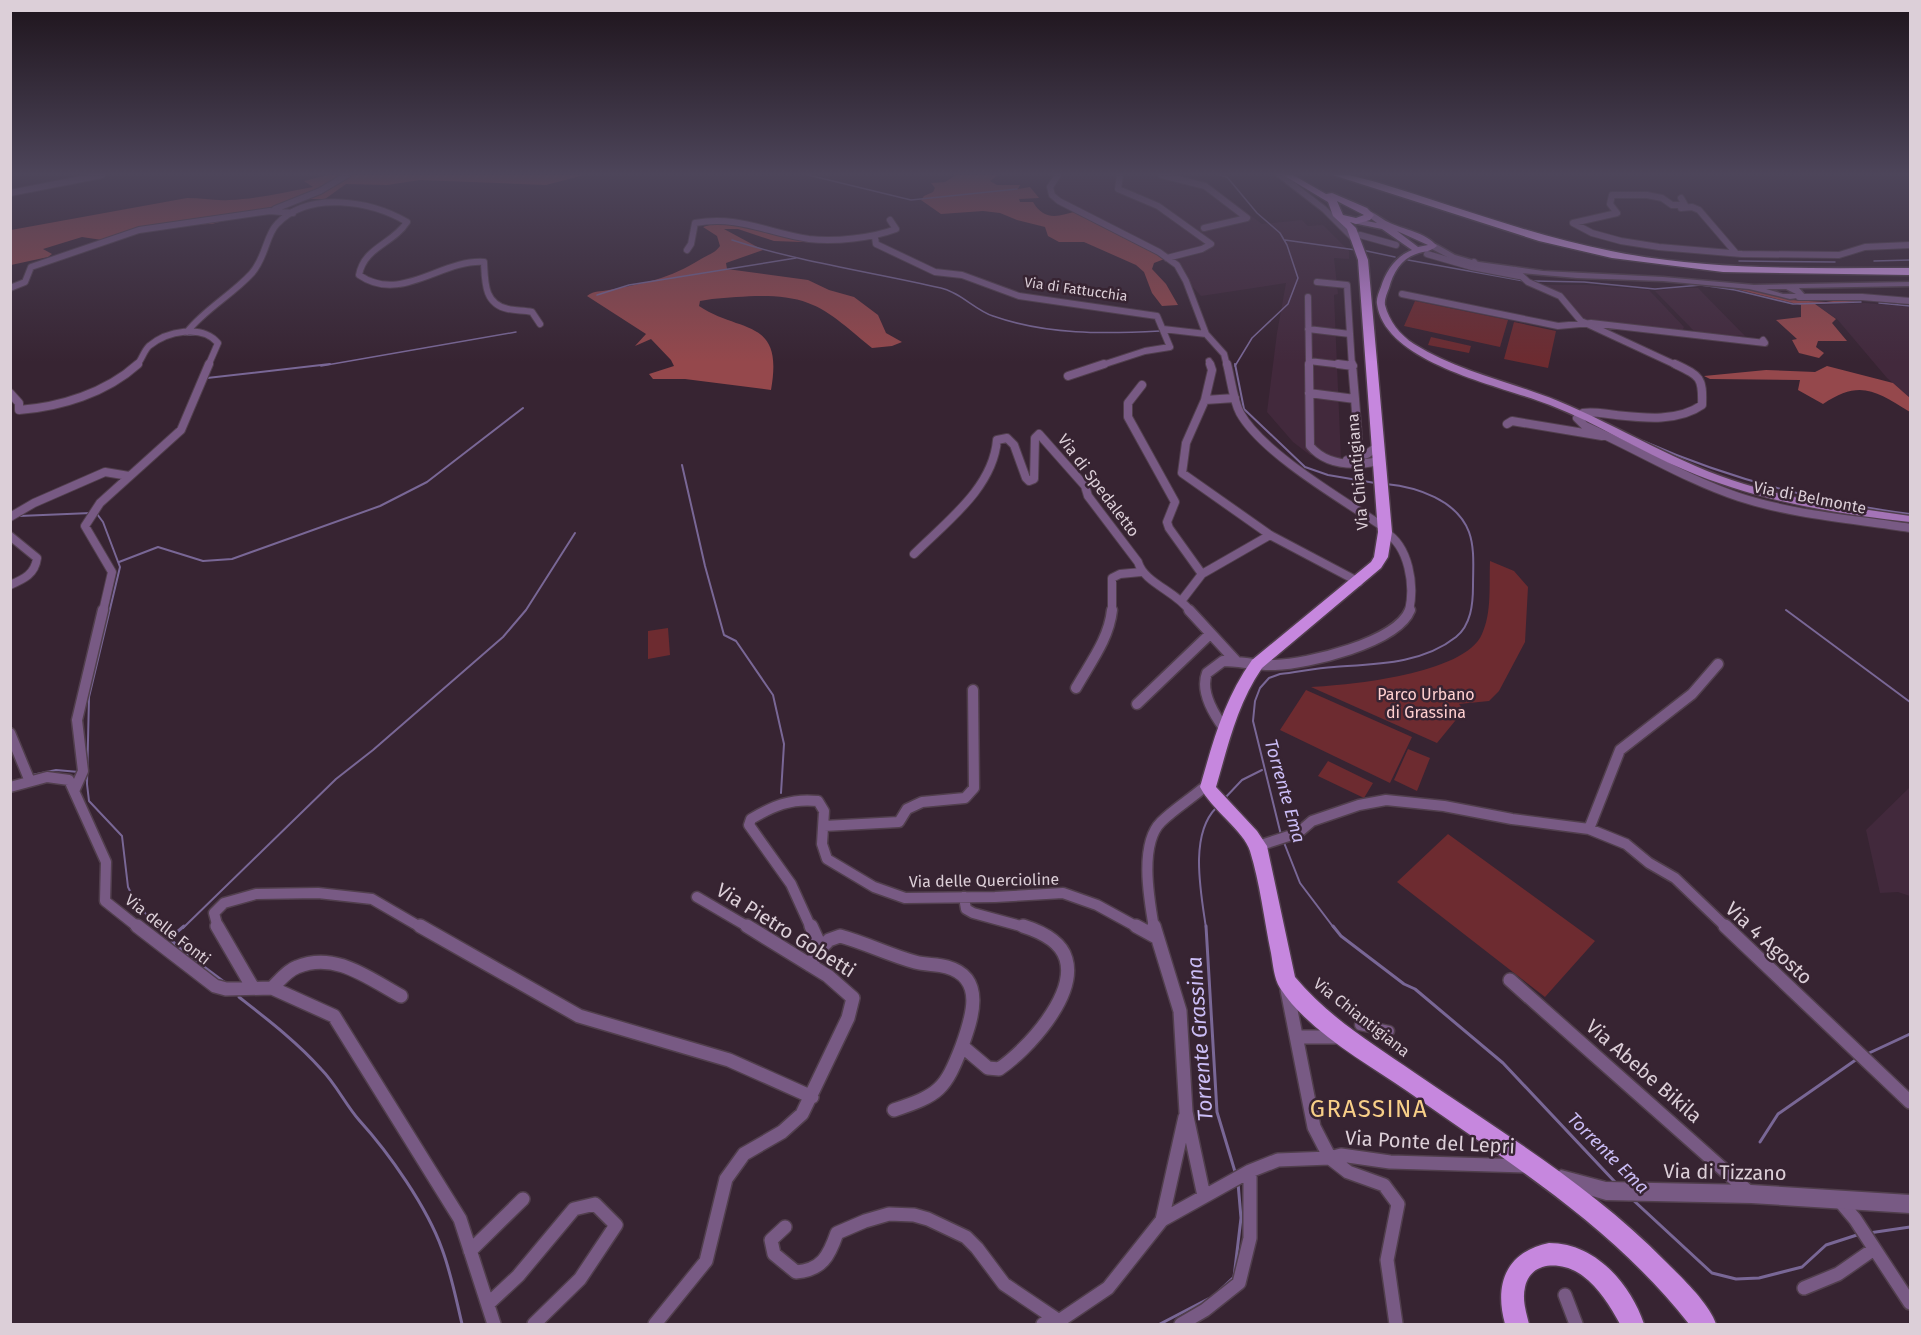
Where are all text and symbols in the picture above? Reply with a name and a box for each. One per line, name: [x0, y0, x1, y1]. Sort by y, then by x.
street label: Via di Fattucchia: [1023, 274, 1129, 305]
street label: Via Chiantigiana: [1343, 413, 1372, 531]
street label: Via di Spedaletto: [1054, 430, 1143, 540]
street label: Via di Belmonte: [1752, 477, 1868, 518]
park label: Parco Urbano di Grassina: [1377, 685, 1475, 722]
water label: Torrente Ema: [1260, 737, 1310, 845]
street label: Via delle Quercioline: [909, 870, 1059, 891]
street label: Via Pietro Gobetti: [712, 878, 860, 982]
street label: Via delle Fonti: [121, 890, 214, 969]
street label: Via 4 Agosto: [1721, 897, 1817, 989]
water label: Torrente Grassina: [1181, 956, 1219, 1122]
street label: Via Chiantigiana: [1310, 974, 1414, 1061]
street label: Via Abebe Bikila: [1581, 1014, 1707, 1128]
district label: GRASSINA: [1310, 1095, 1428, 1123]
water label: Torrente Ema: [1563, 1108, 1653, 1198]
street label: Via Ponte del Lepri: [1344, 1126, 1516, 1158]
street label: Via di Tizzano: [1663, 1159, 1787, 1185]

